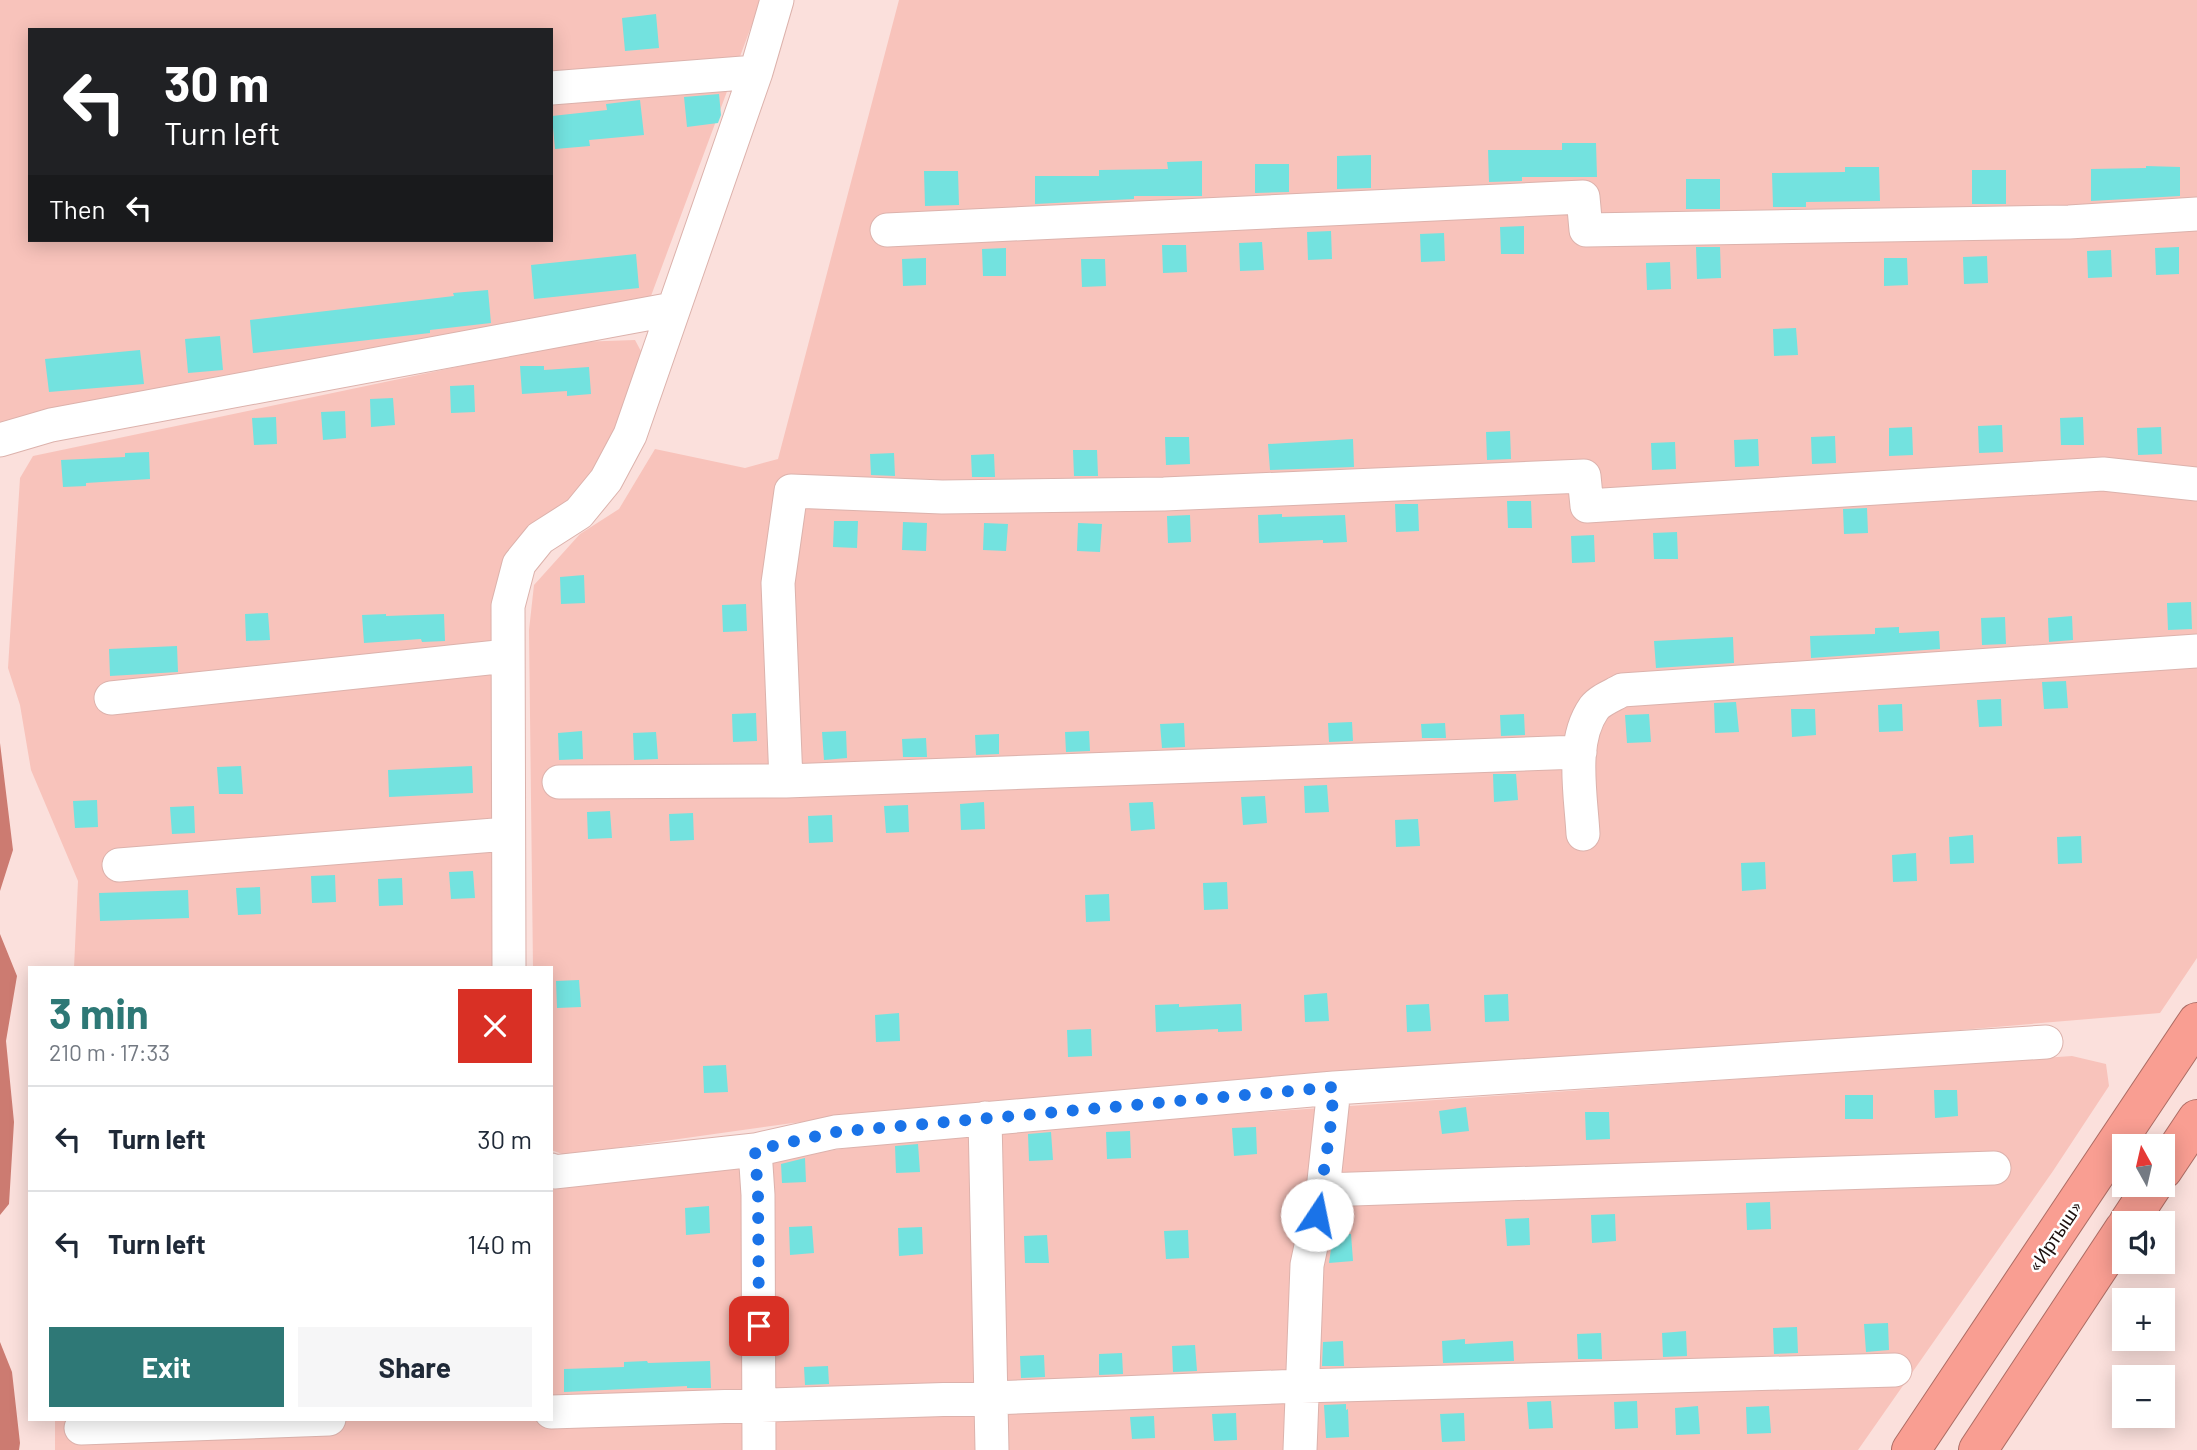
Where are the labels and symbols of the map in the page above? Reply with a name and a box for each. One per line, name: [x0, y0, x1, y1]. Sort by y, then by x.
north arrow: [2112, 1134, 2175, 1197]
position arrow: [1280, 1178, 1354, 1252]
street label: «Иртыш»: [2022, 1195, 2087, 1276]
pin: [729, 1296, 789, 1356]

